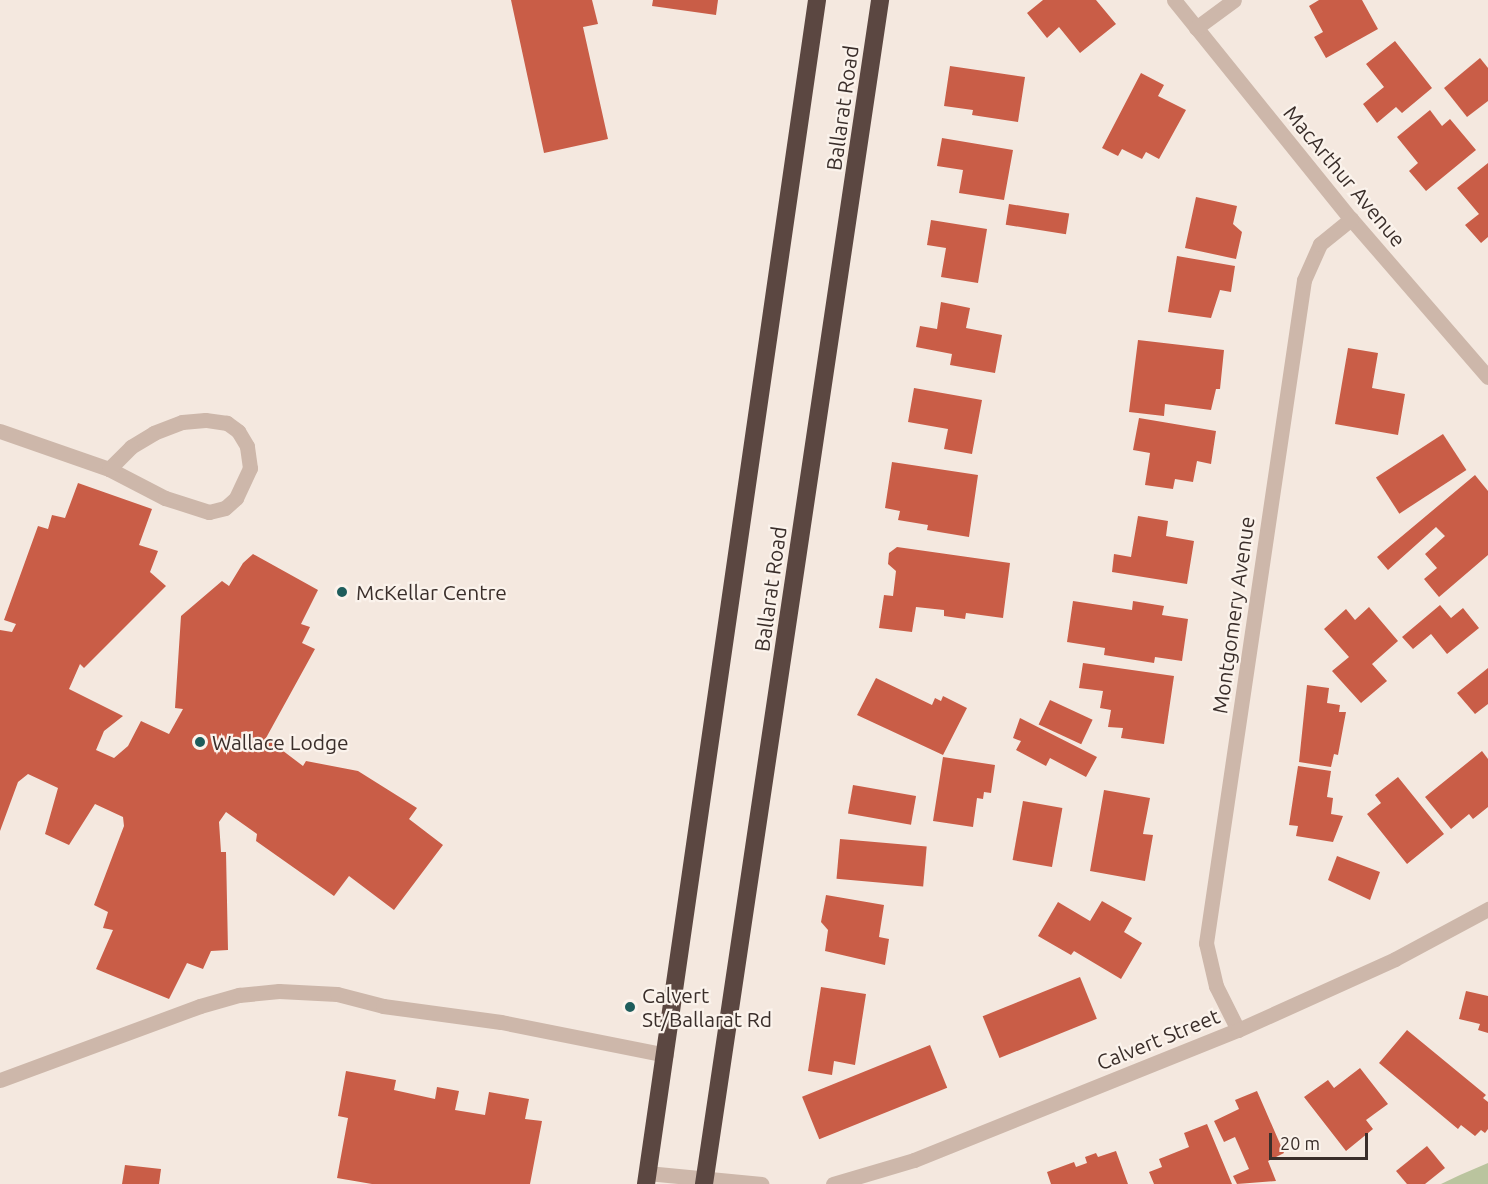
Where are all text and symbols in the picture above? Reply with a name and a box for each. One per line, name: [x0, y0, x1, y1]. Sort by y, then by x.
street label: Ballarat Road: [821, 44, 863, 172]
street label: MacArthur Avenue: [1279, 100, 1411, 252]
street label: Montgomery Avenue: [1207, 515, 1259, 715]
street label: Ballarat Road: [749, 525, 791, 653]
place label: McKellar Centre: [356, 579, 507, 605]
marker: McKellar Centre: [333, 583, 351, 601]
place label: Wallace Lodge: [212, 729, 349, 755]
marker: Wallace Lodge: [193, 735, 207, 749]
place label: Calvert St/Ballarat Rd: [642, 982, 772, 1032]
marker: Calvert St/Ballarat Rd: [623, 1000, 637, 1014]
street label: Calvert Street: [1093, 1003, 1223, 1075]
scale bar: [1272, 1121, 1371, 1159]
text: 20 m: [1280, 1133, 1320, 1153]

